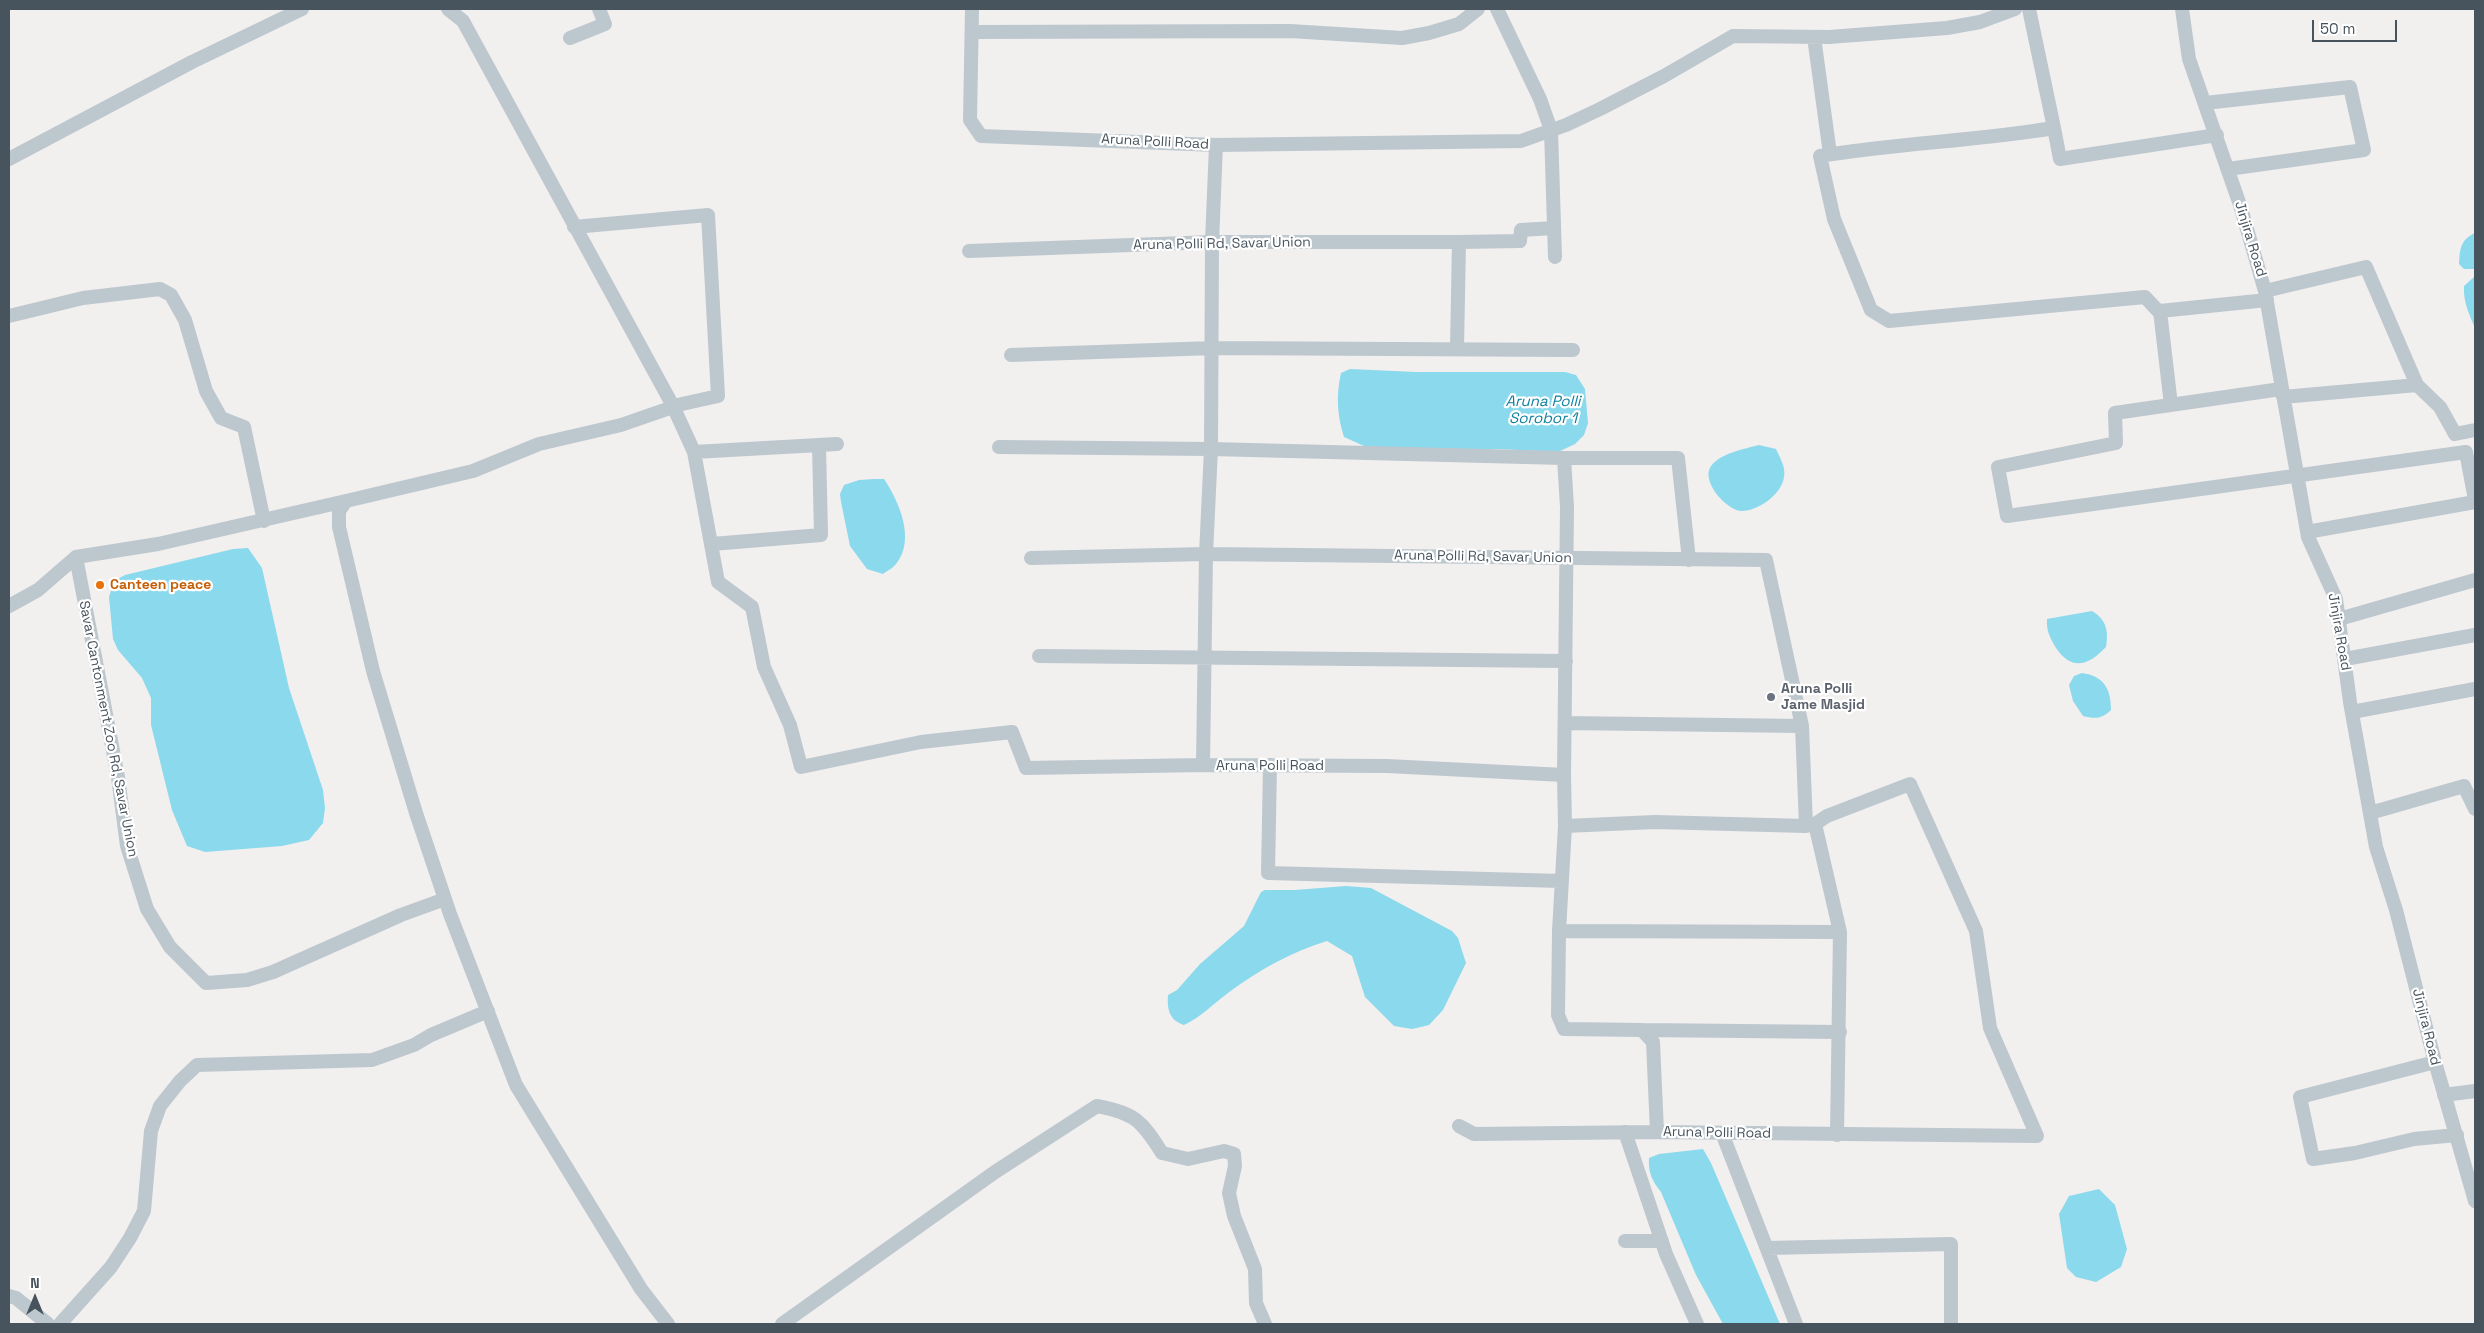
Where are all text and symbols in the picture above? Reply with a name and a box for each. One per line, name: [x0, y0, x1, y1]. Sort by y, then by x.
scale bar: [2314, 10, 2399, 42]
text: 50 m: [2320, 19, 2355, 38]
street label: Aruna Polli Road: [1101, 131, 1209, 153]
street label: Jinjira Road: [2231, 199, 2269, 279]
street label: Aruna Polli Rd, Savar Union: [1133, 234, 1311, 254]
water label: Aruna Polli Sorobor 1: [1505, 393, 1581, 428]
street label: Aruna Polli Rd, Savar Union: [1394, 547, 1572, 567]
place label: Canteen peace: [110, 577, 211, 593]
marker: Canteen peace: [94, 579, 106, 591]
street label: Jinjira Road: [2324, 592, 2354, 672]
street label: Savar Cantonment Zoo Rd, Savar Union: [75, 599, 141, 859]
place label: Aruna Polli Jame Masjid: [1781, 681, 1865, 714]
marker: Aruna Polli Jame Masjid: [1765, 691, 1777, 703]
street label: Aruna Polli Road: [1216, 758, 1324, 774]
street label: Jinjira Road: [2408, 987, 2444, 1067]
street label: Aruna Polli Road: [1663, 1124, 1771, 1142]
north arrow: [10, 1273, 60, 1323]
text: N: [30, 1274, 40, 1292]

